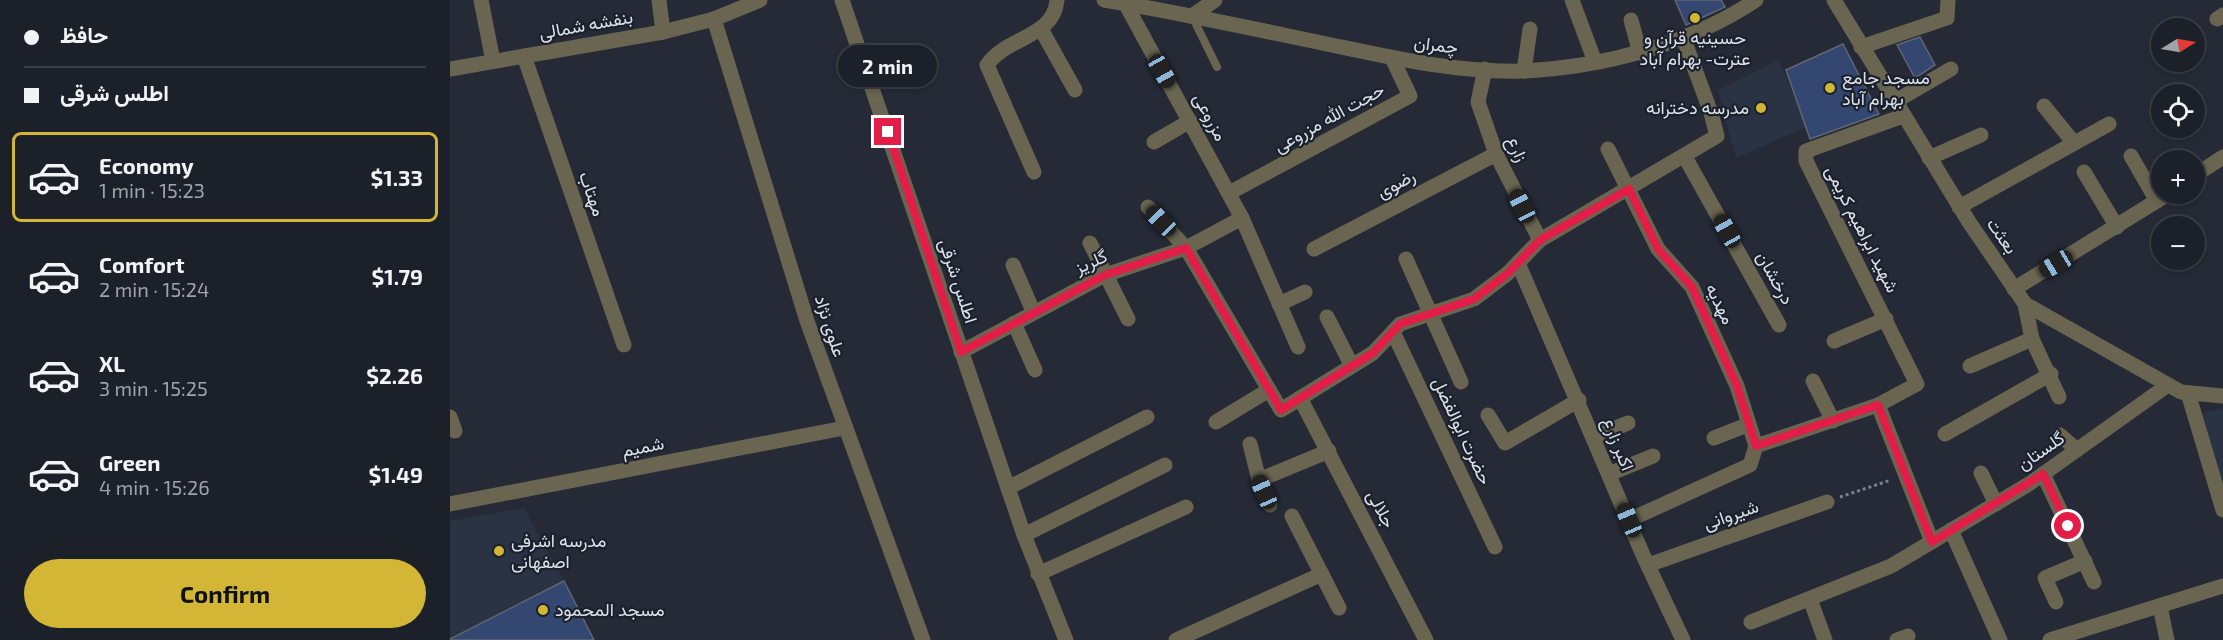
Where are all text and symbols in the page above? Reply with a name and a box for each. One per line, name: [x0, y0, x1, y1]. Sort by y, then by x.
street label: بنفشه شمالی: [537, 5, 635, 44]
marker: حسینیه قرآن و عترت- بهرام آباد: [1688, 11, 1702, 25]
north arrow: [2151, 18, 2205, 72]
map controls: [2151, 18, 2205, 270]
text: حافظ: [60, 21, 108, 47]
place label: حسینیه قرآن و عترت- بهرام آباد: [1640, 26, 1750, 71]
street label: چمران: [1412, 30, 1460, 60]
callout: 2 min: [838, 45, 938, 87]
car: [1145, 51, 1179, 91]
text: 2 min: [862, 54, 913, 78]
place label: مسجد جامع بهرام آباد: [1842, 66, 1930, 111]
street label: حجت الله مزروعی: [1269, 78, 1388, 157]
text: اطلس شرقی: [60, 79, 169, 105]
marker: مسجد جامع بهرام آباد: [1823, 81, 1837, 95]
button: locate: [2151, 84, 2205, 138]
street label: مزروعی: [1188, 89, 1233, 145]
place label: مدرسه دخترانه: [1646, 96, 1749, 119]
marker: مدرسه دخترانه: [1754, 101, 1768, 115]
route end: [874, 118, 901, 145]
street label: زارع: [1501, 132, 1533, 166]
icon: car: [27, 150, 81, 204]
button: +: [2151, 150, 2205, 204]
text: Economy: [99, 152, 194, 178]
street label: شهید ابراهیم کریمی: [1820, 161, 1904, 297]
text: $1.33: [370, 164, 423, 190]
street label: رضوی: [1372, 164, 1419, 203]
street label: مهتاب: [574, 168, 611, 219]
text: 1 min · 15:23: [99, 178, 205, 202]
car: [1506, 186, 1538, 226]
car: [1142, 202, 1180, 240]
car: [1710, 211, 1744, 251]
street label: بعثت: [1983, 213, 2023, 258]
button: −: [2151, 216, 2205, 270]
street label: اطلس شرقی: [934, 236, 983, 326]
street label: گلریز: [1070, 244, 1111, 279]
street label: درخشان: [1751, 247, 1799, 308]
car: [2036, 247, 2076, 281]
icon: car: [27, 249, 81, 303]
text: Comfort: [99, 251, 184, 277]
text: $1.79: [371, 263, 423, 289]
text: 2 min · 15:24: [99, 277, 209, 301]
street label: مهدیه: [1701, 279, 1740, 328]
street label: علوی نژاد: [810, 292, 851, 360]
icon: car: [27, 348, 81, 402]
text: XL: [99, 350, 125, 376]
text: $2.26: [366, 362, 423, 388]
street label: حضرت ابوالفضل: [1427, 373, 1497, 488]
text: 3 min · 15:25: [99, 376, 208, 400]
street label: اکبر زارع: [1596, 414, 1640, 474]
street label: گلستان: [2013, 426, 2068, 474]
street label: شمیم: [620, 431, 666, 463]
icon: car: [27, 447, 81, 501]
text: Green: [99, 449, 161, 475]
text: $1.49: [368, 461, 423, 487]
car: [1248, 472, 1280, 512]
text: 4 min · 15:26: [99, 475, 210, 499]
street label: جلالی: [1362, 486, 1401, 532]
street label: شیروانی: [1700, 494, 1762, 535]
car: [1614, 500, 1644, 540]
route start: [2054, 512, 2081, 539]
place label: مدرسه اشرفی اصفهانی: [511, 529, 606, 573]
marker: مدرسه اشرفی اصفهانی: [492, 544, 506, 558]
button: Confirm: [24, 559, 426, 628]
place label: مسجد المحمود: [555, 598, 665, 621]
marker: مسجد المحمود: [536, 603, 550, 617]

